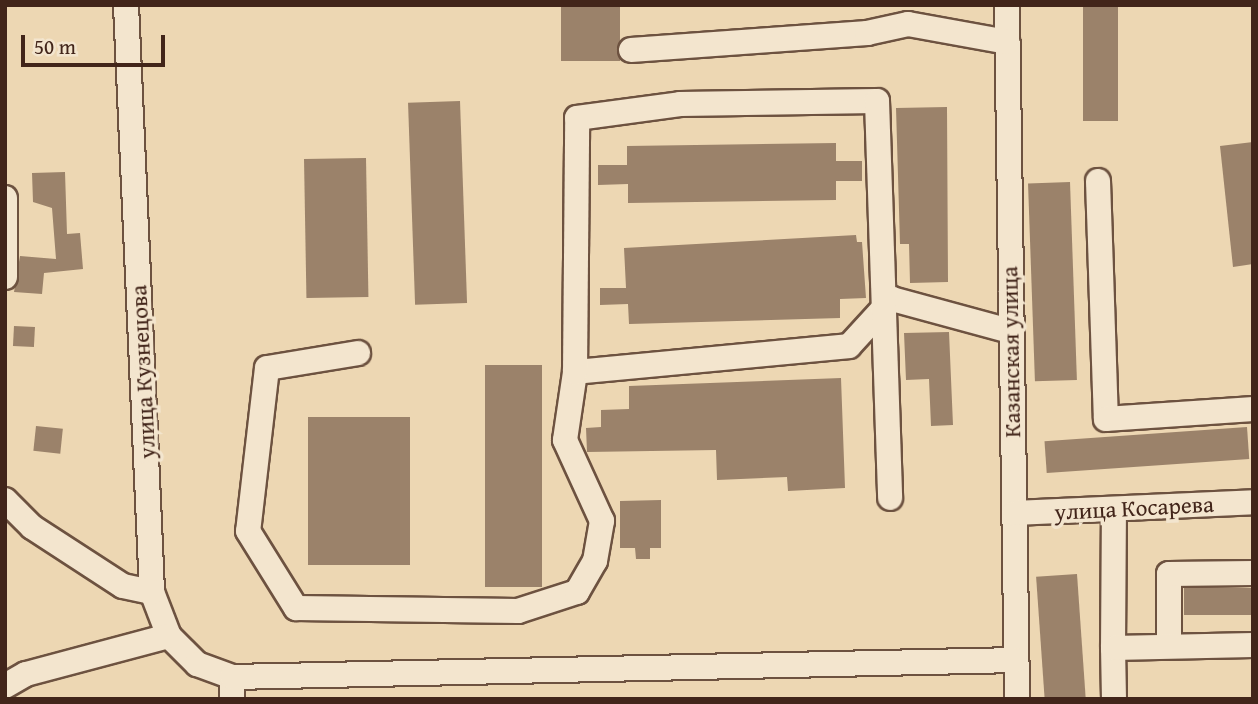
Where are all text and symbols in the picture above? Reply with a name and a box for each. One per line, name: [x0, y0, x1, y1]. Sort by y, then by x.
scale bar: [24, 21, 168, 65]
text: 50 m: [34, 31, 76, 62]
street label: Казанская улица: [996, 266, 1026, 438]
street label: улица Кузнецова: [125, 284, 161, 460]
street label: улица Косарева: [1054, 490, 1214, 526]

